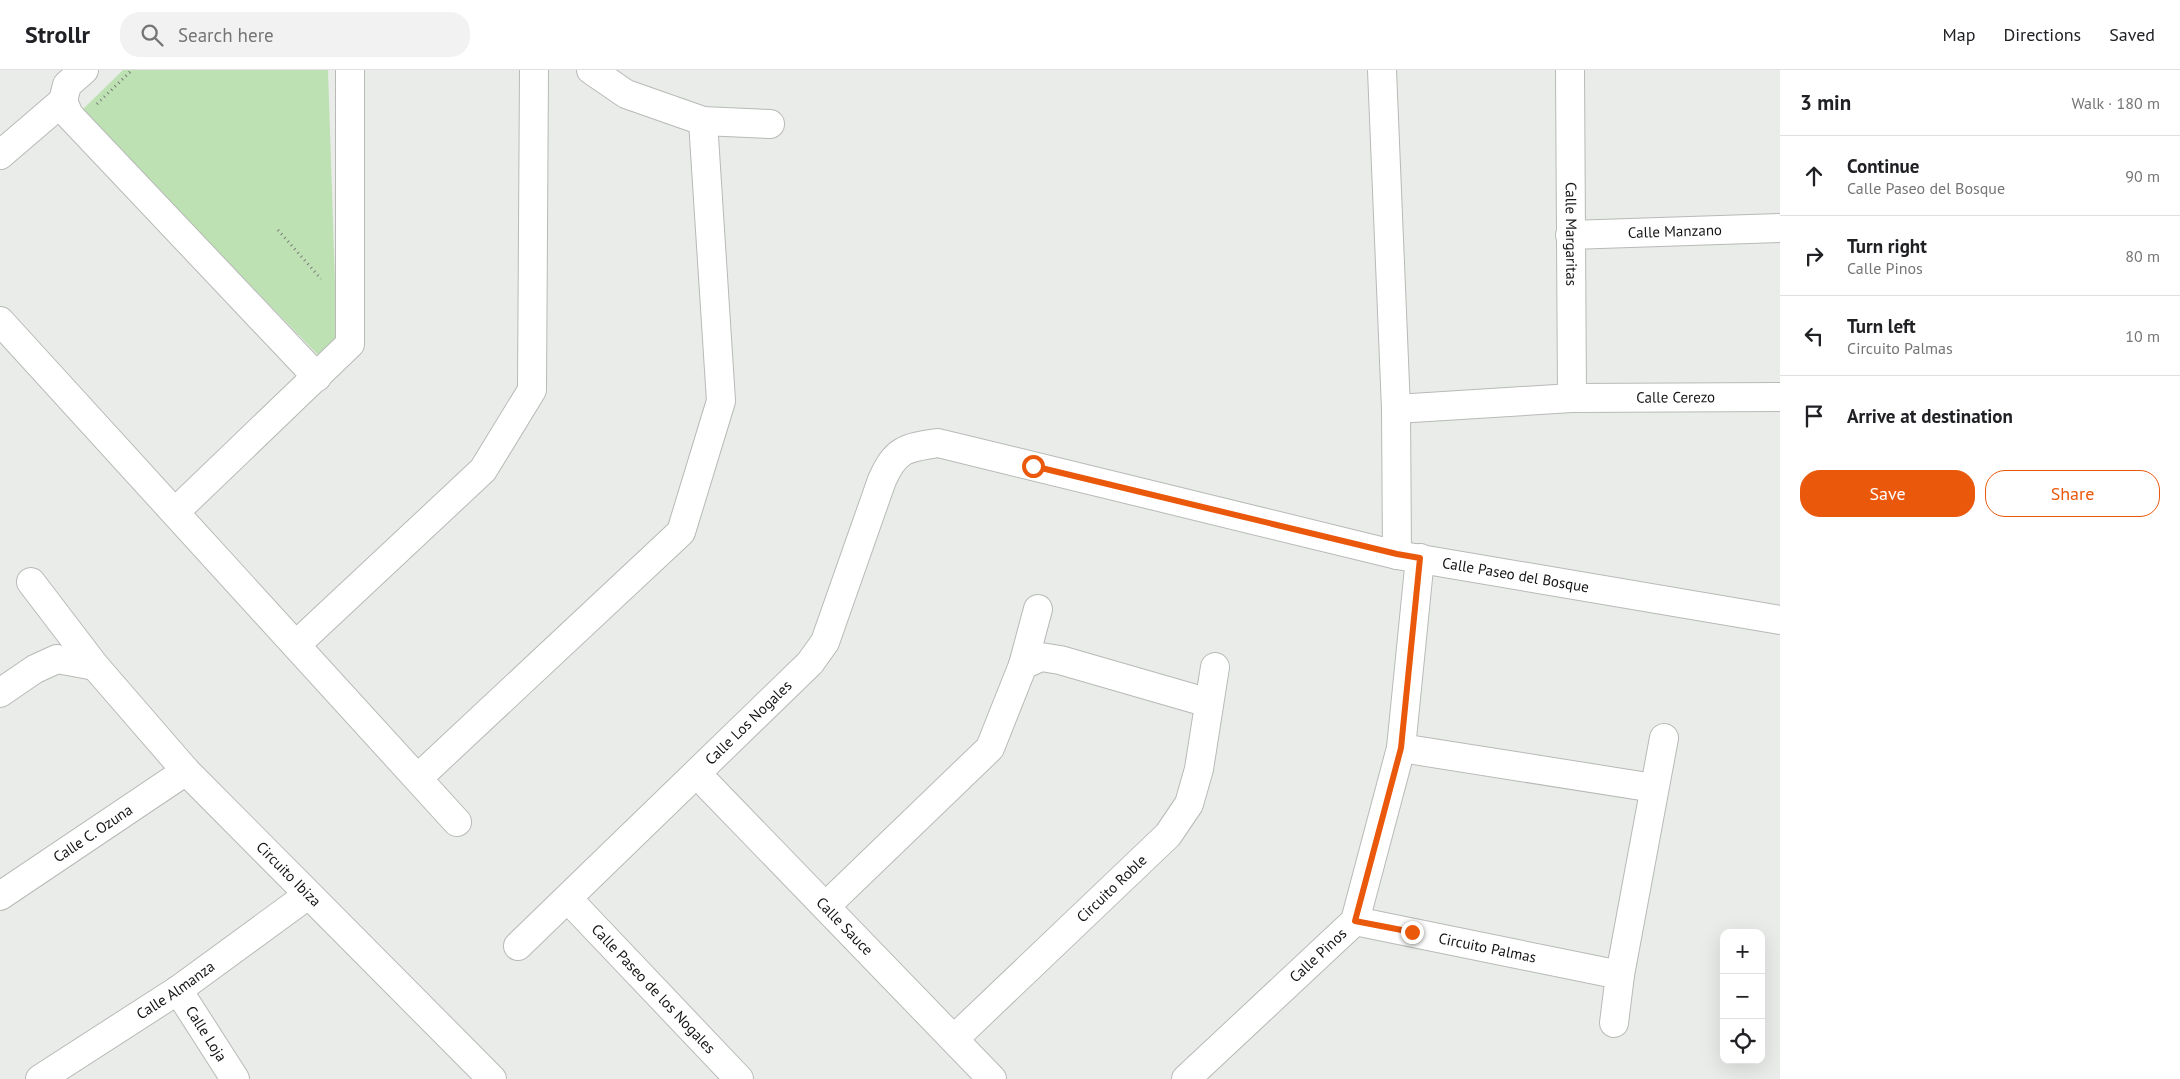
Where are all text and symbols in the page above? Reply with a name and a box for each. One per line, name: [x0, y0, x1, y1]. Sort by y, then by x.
search box: [120, 12, 470, 57]
text: Strollr: [25, 19, 90, 50]
icon: search: [138, 21, 166, 49]
text: Search here: [178, 23, 274, 47]
text: Map: [1943, 23, 1975, 46]
text: Directions: [2003, 23, 2081, 46]
text: Saved: [2109, 23, 2155, 46]
text: 3 min: [1800, 89, 1851, 116]
text: Walk · 180 m: [2071, 93, 2160, 113]
text: Continue: [1847, 154, 1919, 178]
icon: ahead: [1800, 162, 1828, 190]
text: 90 m: [2125, 166, 2160, 186]
text: Calle Paseo del Bosque: [1847, 178, 2005, 198]
street label: Calle Margaritas: [1562, 182, 1581, 286]
street label: Calle Manzano: [1628, 220, 1722, 242]
text: Turn right: [1847, 234, 1927, 258]
icon: right: [1800, 242, 1828, 270]
text: 80 m: [2125, 246, 2160, 266]
text: Calle Pinos: [1847, 258, 1923, 278]
text: Turn left: [1847, 314, 1916, 338]
icon: left: [1800, 322, 1828, 350]
text: 10 m: [2125, 326, 2160, 346]
text: Circuito Palmas: [1847, 338, 1953, 358]
street label: Calle Cerezo: [1636, 387, 1715, 407]
icon: arrive: [1800, 402, 1828, 430]
text: Arrive at destination: [1847, 404, 2013, 428]
route start: [1022, 455, 1045, 478]
button: Save: [1800, 470, 1975, 517]
button: Share: [1985, 470, 2160, 517]
street label: Calle Paseo del Bosque: [1441, 553, 1590, 596]
street label: Calle Los Nogales: [701, 676, 796, 769]
street label: Calle C. Ozuna: [50, 800, 136, 866]
street label: Circuito Ibiza: [252, 837, 325, 910]
street label: Circuito Roble: [1072, 850, 1151, 926]
street label: Calle Sauce: [812, 893, 877, 959]
street label: Calle Paseo de los Nogales: [588, 920, 720, 1057]
route end: [1401, 921, 1424, 944]
street label: Calle Pinos: [1285, 924, 1350, 986]
street label: Circuito Palmas: [1437, 928, 1538, 967]
map controls: [1720, 929, 1765, 1064]
button: +: [1720, 929, 1765, 974]
street label: Calle Almanza: [133, 956, 218, 1023]
button: −: [1720, 974, 1765, 1019]
street label: Calle Loja: [182, 1002, 231, 1065]
button: locate: [1720, 1019, 1765, 1064]

